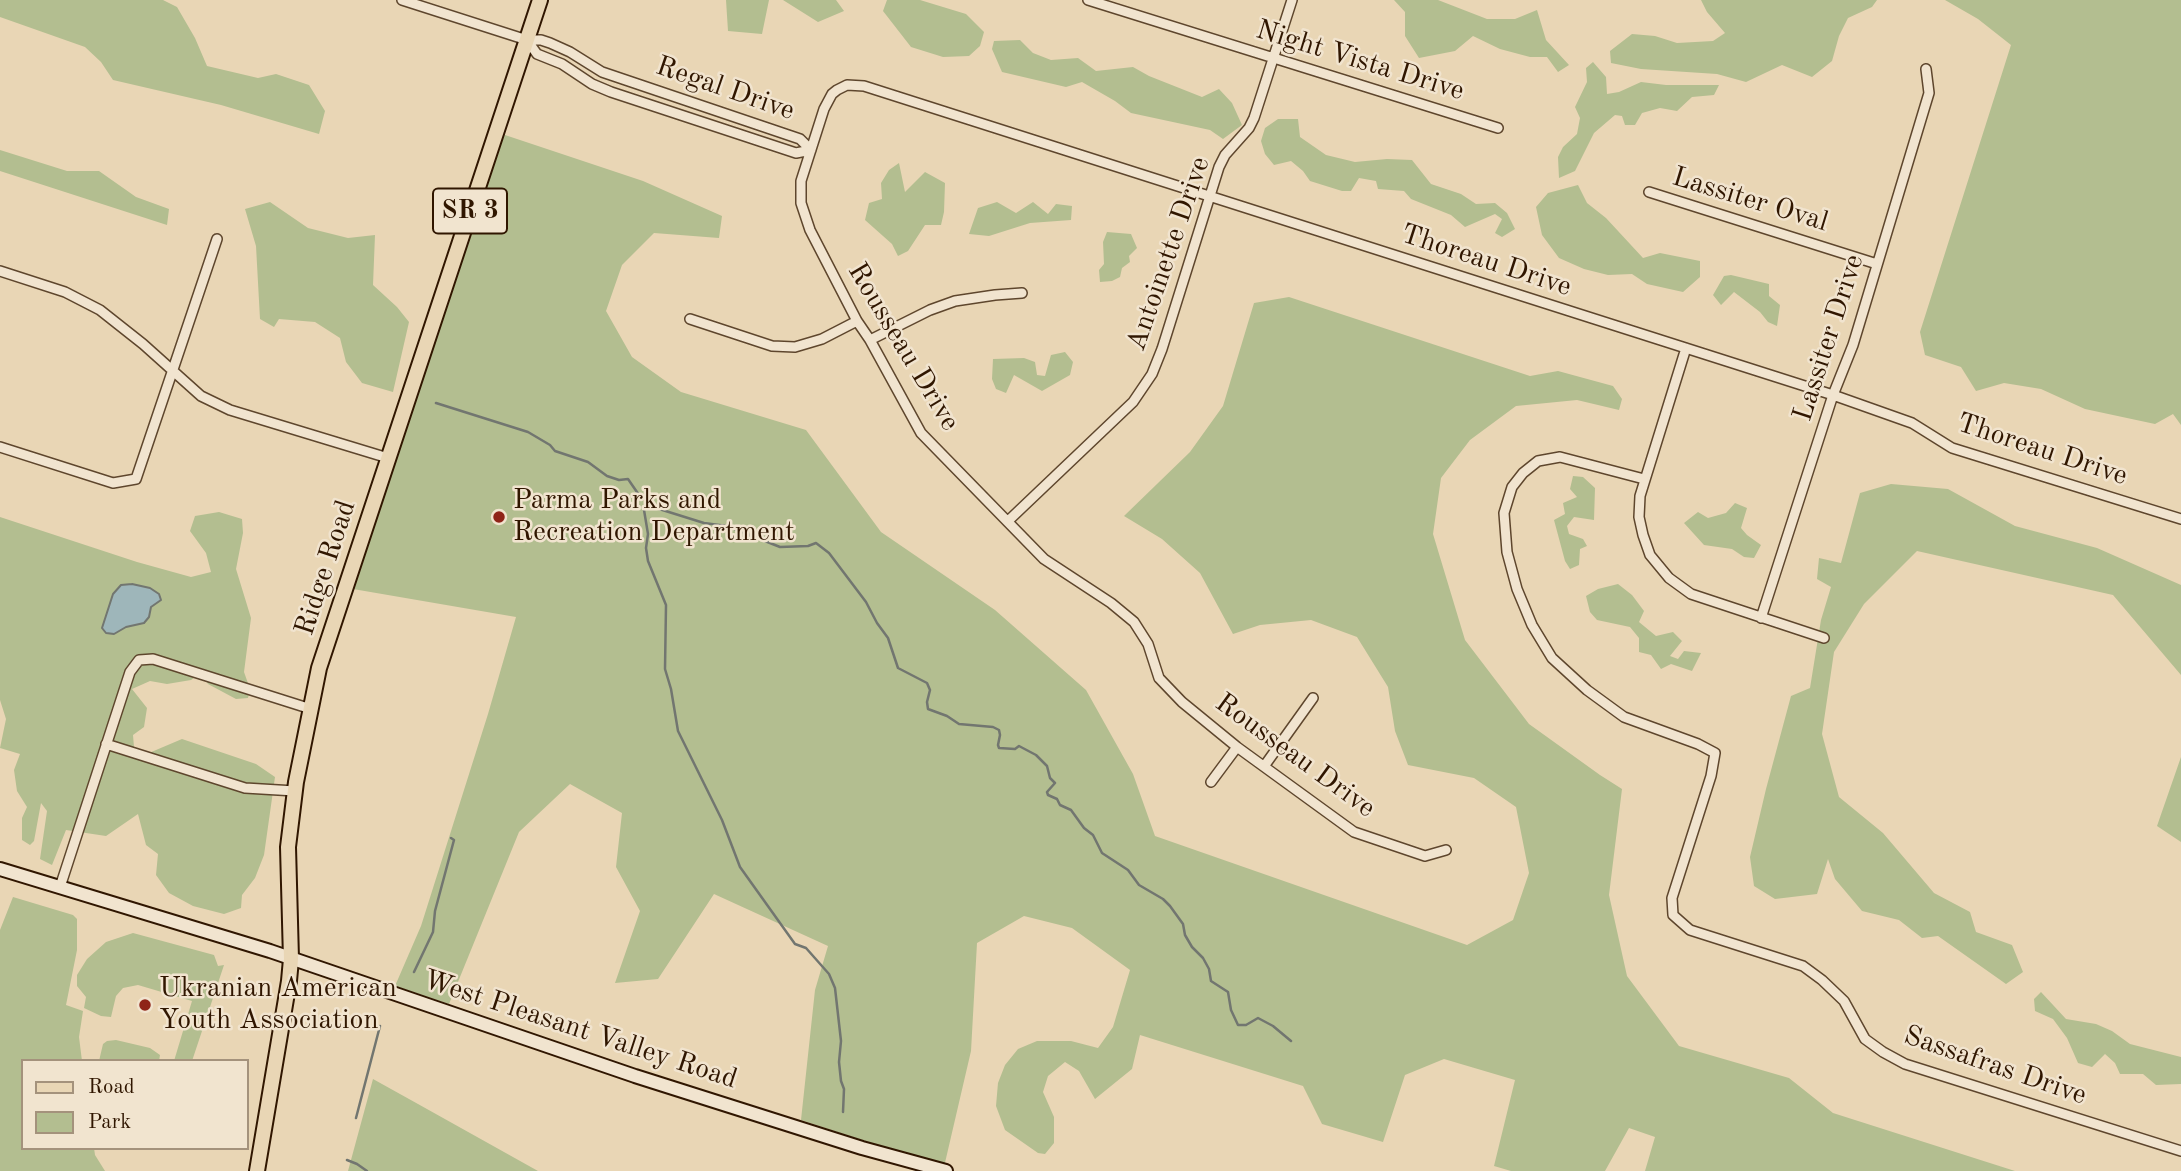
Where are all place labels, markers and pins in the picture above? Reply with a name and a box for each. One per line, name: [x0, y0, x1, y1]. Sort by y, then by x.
place label: Parma Parks and Recreation Department: [513, 484, 795, 550]
marker: Parma Parks and Recreation Department: [491, 509, 507, 525]
place label: Ukranian American Youth Association: [159, 972, 397, 1038]
marker: Ukranian American Youth Association: [137, 997, 153, 1013]

